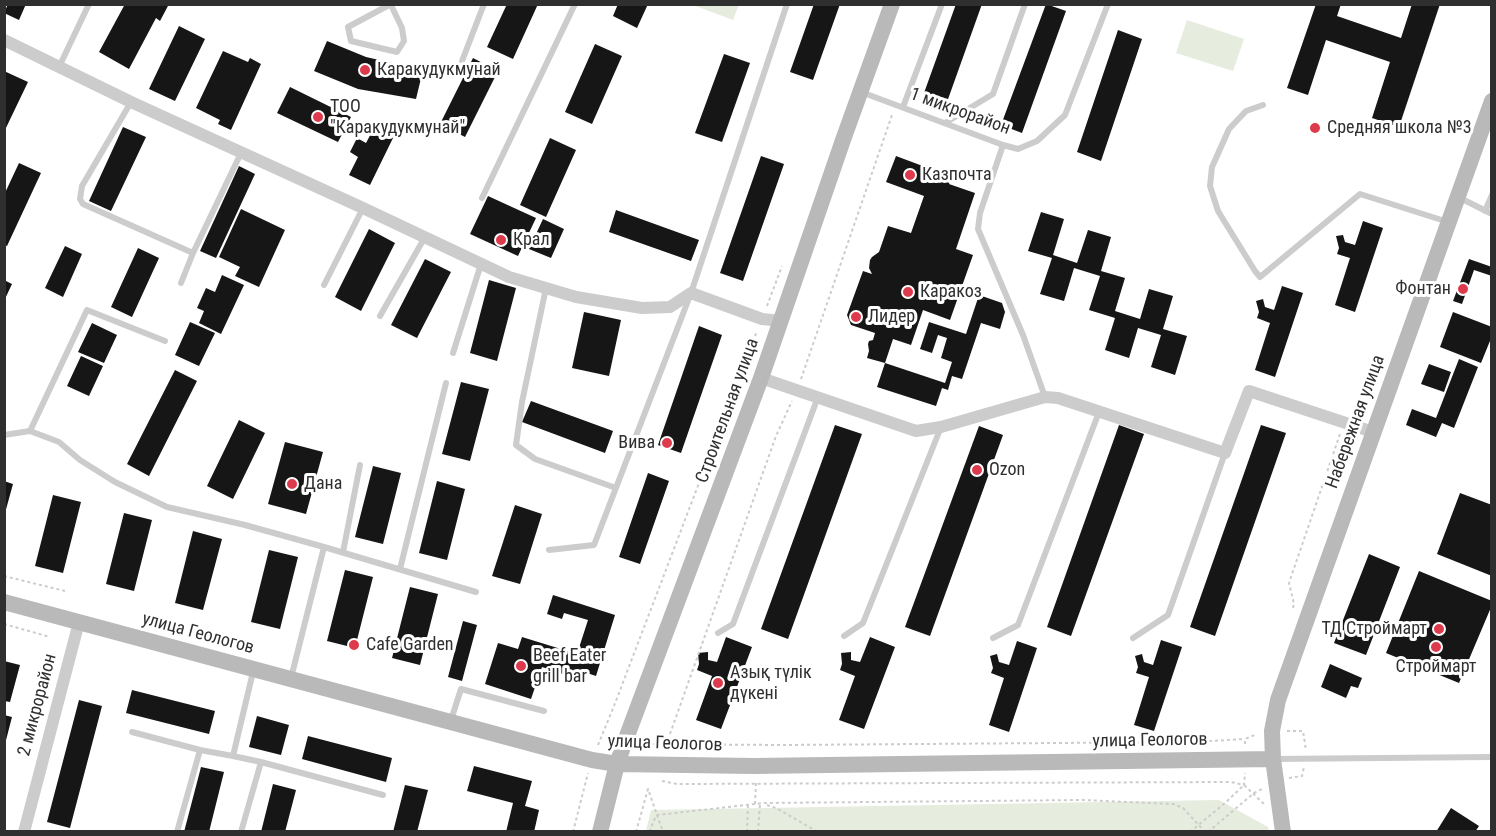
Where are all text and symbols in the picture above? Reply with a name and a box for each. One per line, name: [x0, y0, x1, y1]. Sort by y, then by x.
place label: Каракудукмунай: [377, 59, 501, 81]
marker: Каракудукмунай: [358, 63, 372, 77]
street label: 1 микрорайон: [907, 84, 1013, 140]
place label: ТОО "Каракудукмунай": [330, 96, 465, 138]
marker: ТОО "Каракудукмунай": [311, 110, 325, 124]
place label: Средняя школа №3: [1327, 117, 1472, 139]
marker: Средняя школа №3: [1308, 121, 1322, 135]
place label: Казпочта: [922, 164, 992, 186]
marker: Казпочта: [903, 168, 917, 182]
place label: Крал: [513, 229, 550, 251]
marker: Крал: [494, 233, 508, 247]
place label: Фонтан: [1395, 278, 1451, 300]
place label: Каракоз: [920, 281, 982, 303]
marker: Фонтан: [1456, 282, 1470, 296]
marker: Каракоз: [901, 285, 915, 299]
place label: Лидер: [868, 306, 915, 328]
marker: Лидер: [849, 310, 863, 324]
street label: Строительная улица: [692, 336, 764, 486]
street label: Набережная улица: [1322, 352, 1390, 492]
place label: Вива: [618, 432, 655, 454]
marker: Вива: [660, 436, 674, 450]
place label: Ozon: [989, 459, 1025, 481]
marker: Ozon: [970, 463, 984, 477]
place label: Дана: [304, 473, 342, 495]
marker: Дана: [285, 477, 299, 491]
street label: улица Геологов: [140, 609, 256, 659]
place label: ТД Строймарт: [1321, 618, 1427, 640]
marker: ТД Строймарт: [1432, 622, 1446, 636]
place label: Cafe Garden: [366, 634, 454, 656]
marker: Cafe Garden: [347, 638, 361, 652]
marker: Строймарт: [1429, 640, 1443, 654]
place label: Beef Eater grill bar: [533, 645, 606, 688]
street label: 2 микрорайон: [14, 651, 62, 759]
place label: Строймарт: [1395, 656, 1477, 678]
marker: Beef Eater grill bar: [514, 659, 528, 673]
place label: Азық түлік дүкені: [730, 662, 812, 704]
marker: Азық түлік дүкені: [711, 676, 725, 690]
street label: улица Геологов: [1092, 729, 1208, 753]
street label: улица Геологов: [607, 731, 723, 757]

